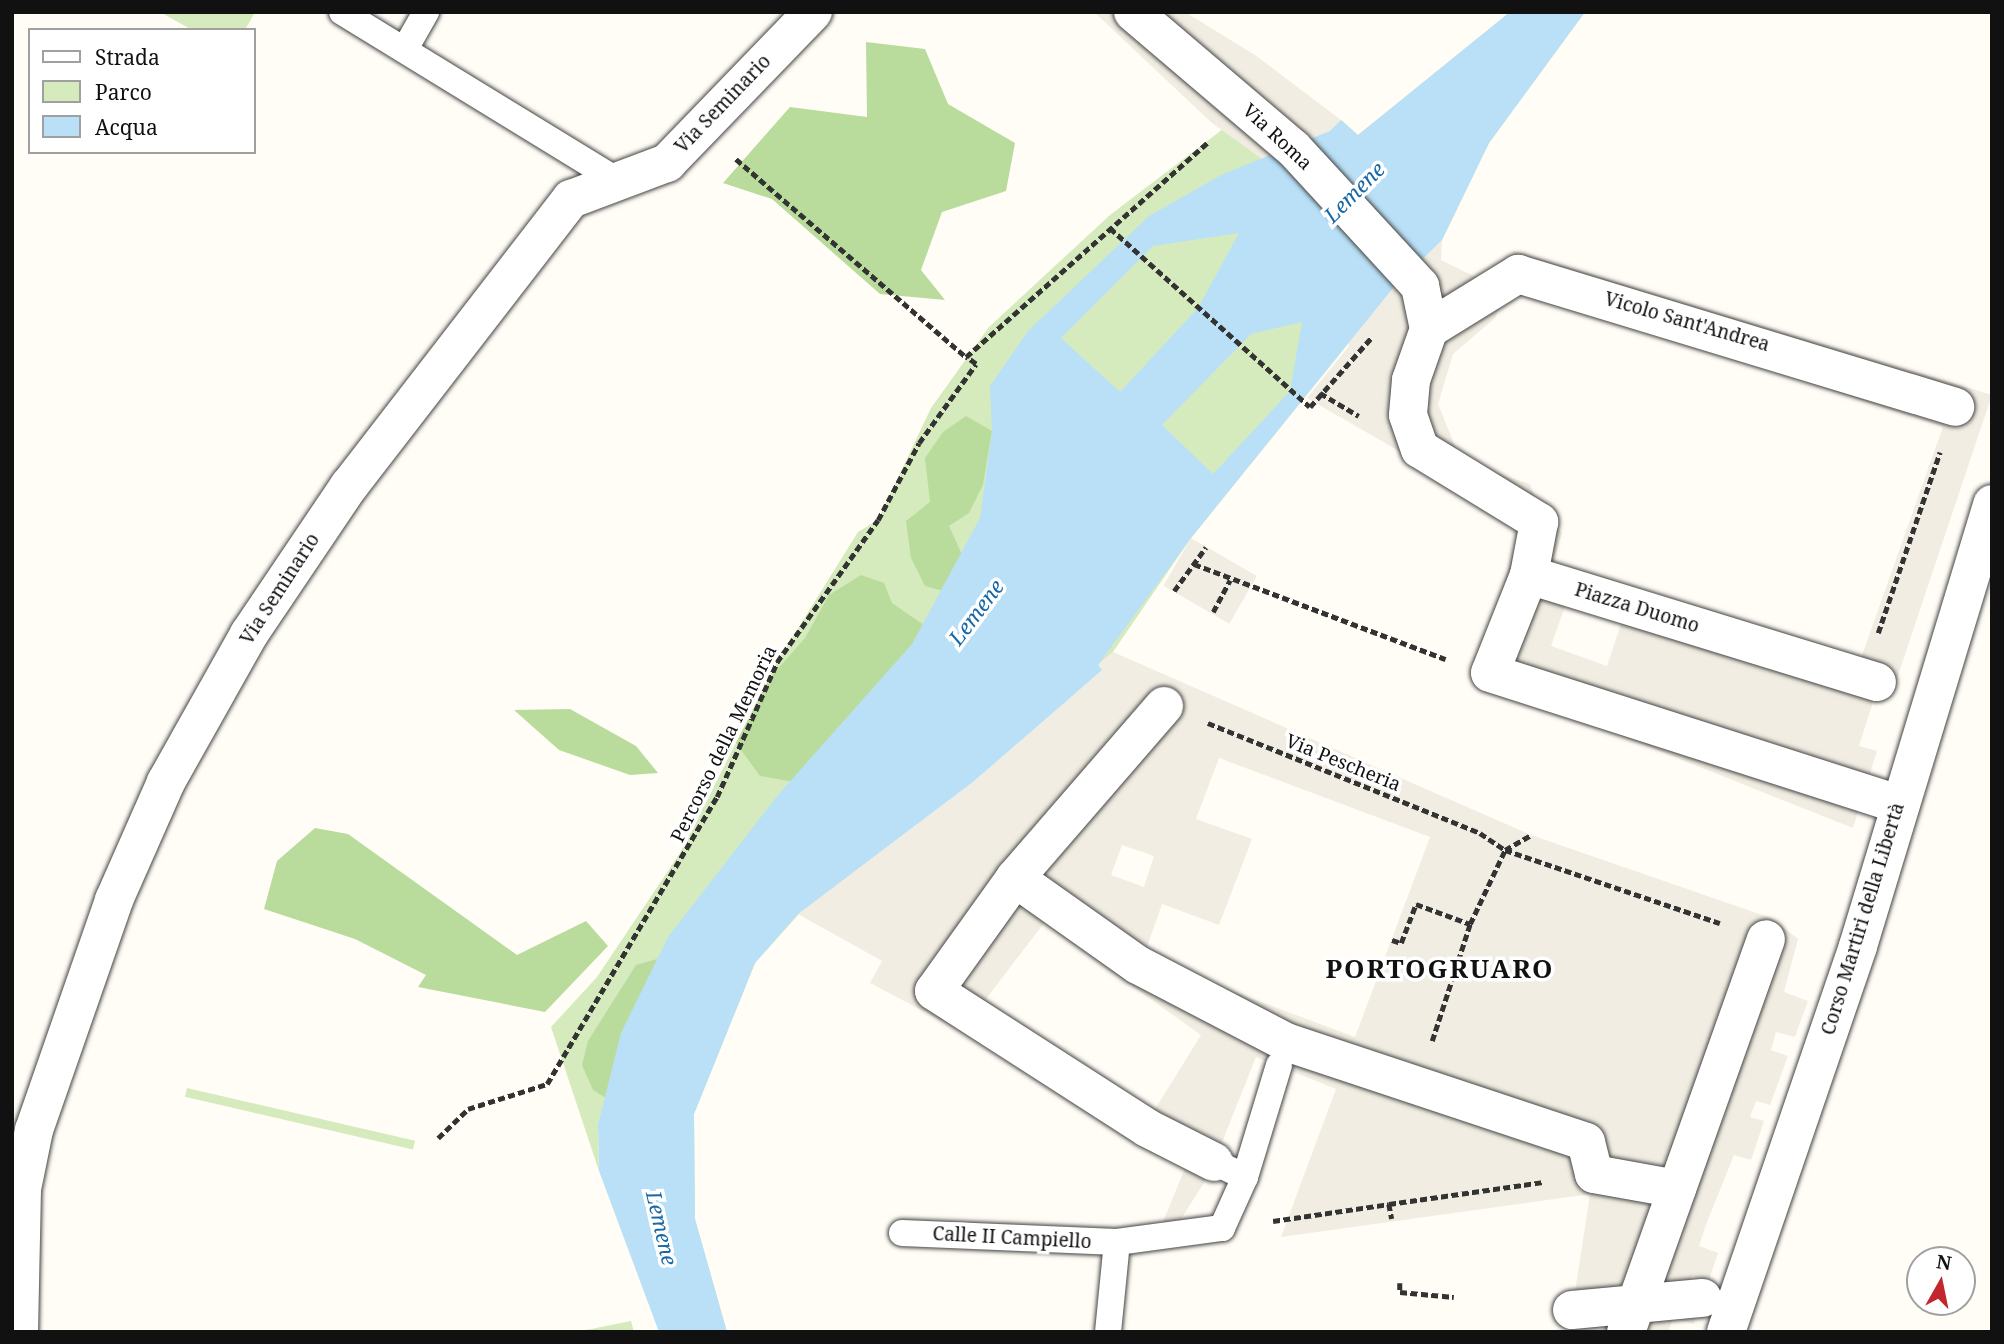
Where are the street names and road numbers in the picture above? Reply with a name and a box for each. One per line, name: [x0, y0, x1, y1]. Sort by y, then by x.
street label: Via Seminario: [670, 50, 776, 158]
street label: Via Roma: [1238, 99, 1316, 175]
street label: Vicolo Sant'Andrea: [1602, 288, 1772, 356]
street label: Via Seminario: [236, 529, 324, 649]
street label: Piazza Duomo: [1572, 578, 1702, 638]
street label: Percorso della Memoria: [666, 642, 782, 846]
street label: Via Pescheria: [1282, 730, 1404, 796]
street label: Corso Martiri della Libertà: [1817, 800, 1909, 1038]
street label: Calle II Campiello: [932, 1222, 1092, 1254]

